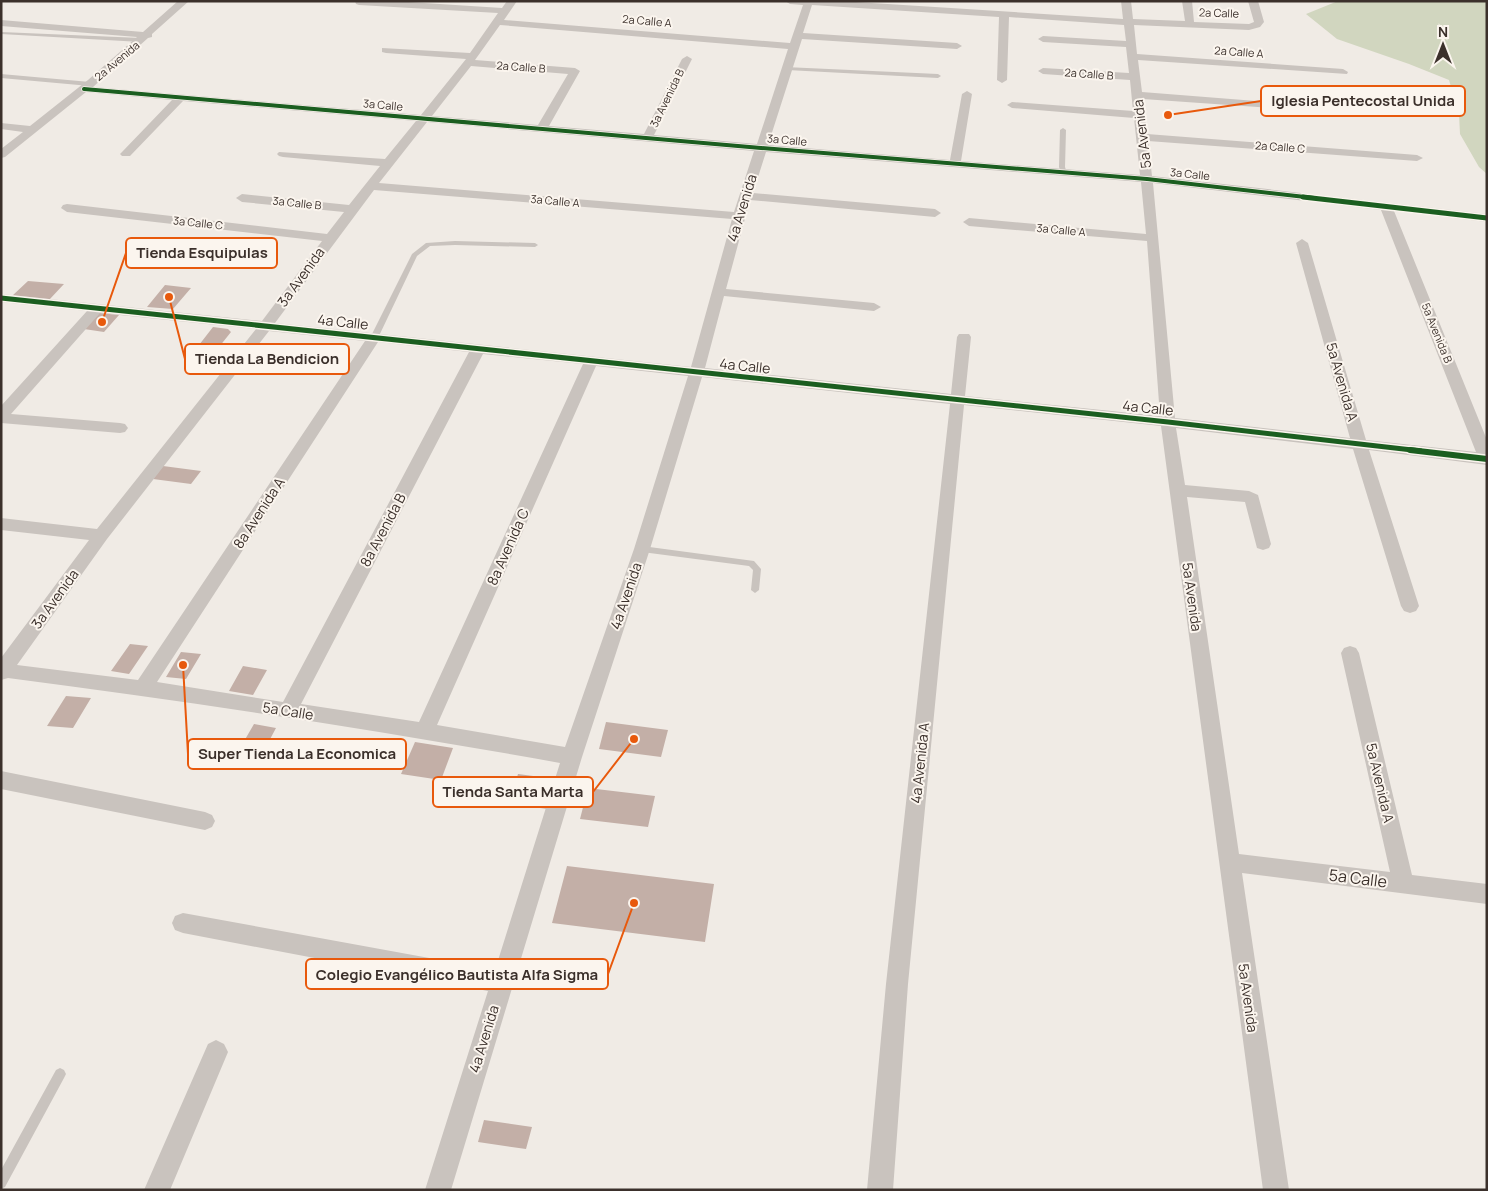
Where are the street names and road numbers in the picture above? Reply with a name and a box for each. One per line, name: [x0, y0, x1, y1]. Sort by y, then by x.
street label: 2a Calle: [1199, 4, 1240, 21]
street label: 2a Calle A: [622, 11, 672, 30]
street label: 2a Avenida: [91, 37, 142, 84]
street label: 2a Calle A: [1214, 42, 1264, 61]
street label: 2a Calle B: [496, 57, 546, 76]
street label: 2a Calle B: [1064, 64, 1114, 83]
street label: 3a Avenida B: [646, 66, 687, 129]
street label: 3a Calle: [362, 95, 404, 114]
street label: 5a Avenida: [1128, 98, 1155, 170]
street label: 3a Calle: [766, 130, 808, 149]
street label: 2a Calle C: [1254, 137, 1306, 156]
street label: 3a Calle: [1169, 164, 1211, 183]
street label: 4a Avenida: [722, 172, 761, 244]
street label: 3a Calle A: [530, 191, 580, 210]
street label: 3a Calle B: [272, 192, 322, 213]
street label: 3a Calle C: [172, 212, 224, 233]
street label: 3a Calle A: [1036, 220, 1086, 239]
street label: 3a Avenida: [273, 243, 329, 310]
street label: 5a Avenida B: [1419, 301, 1456, 365]
street label: 4a Calle: [317, 309, 370, 334]
street label: 5a Avenida A: [1322, 340, 1363, 424]
street label: 4a Calle: [719, 353, 772, 378]
street label: 4a Calle: [1122, 395, 1175, 420]
street label: 8a Avenida A: [229, 473, 289, 552]
street label: 8a Avenida B: [355, 489, 410, 570]
street label: 8a Avenida C: [482, 505, 533, 588]
street label: 4a Avenida: [605, 560, 646, 632]
street label: 5a Avenida: [1178, 561, 1207, 633]
street label: 3a Avenida: [27, 565, 83, 632]
street label: 5a Calle: [261, 697, 315, 724]
street label: 4a Avenida A: [906, 721, 933, 804]
street label: 5a Avenida A: [1362, 741, 1399, 825]
street label: 5a Calle: [1328, 864, 1388, 892]
street label: 5a Avenida: [1234, 962, 1263, 1034]
street label: 4a Avenida: [464, 1003, 503, 1075]

